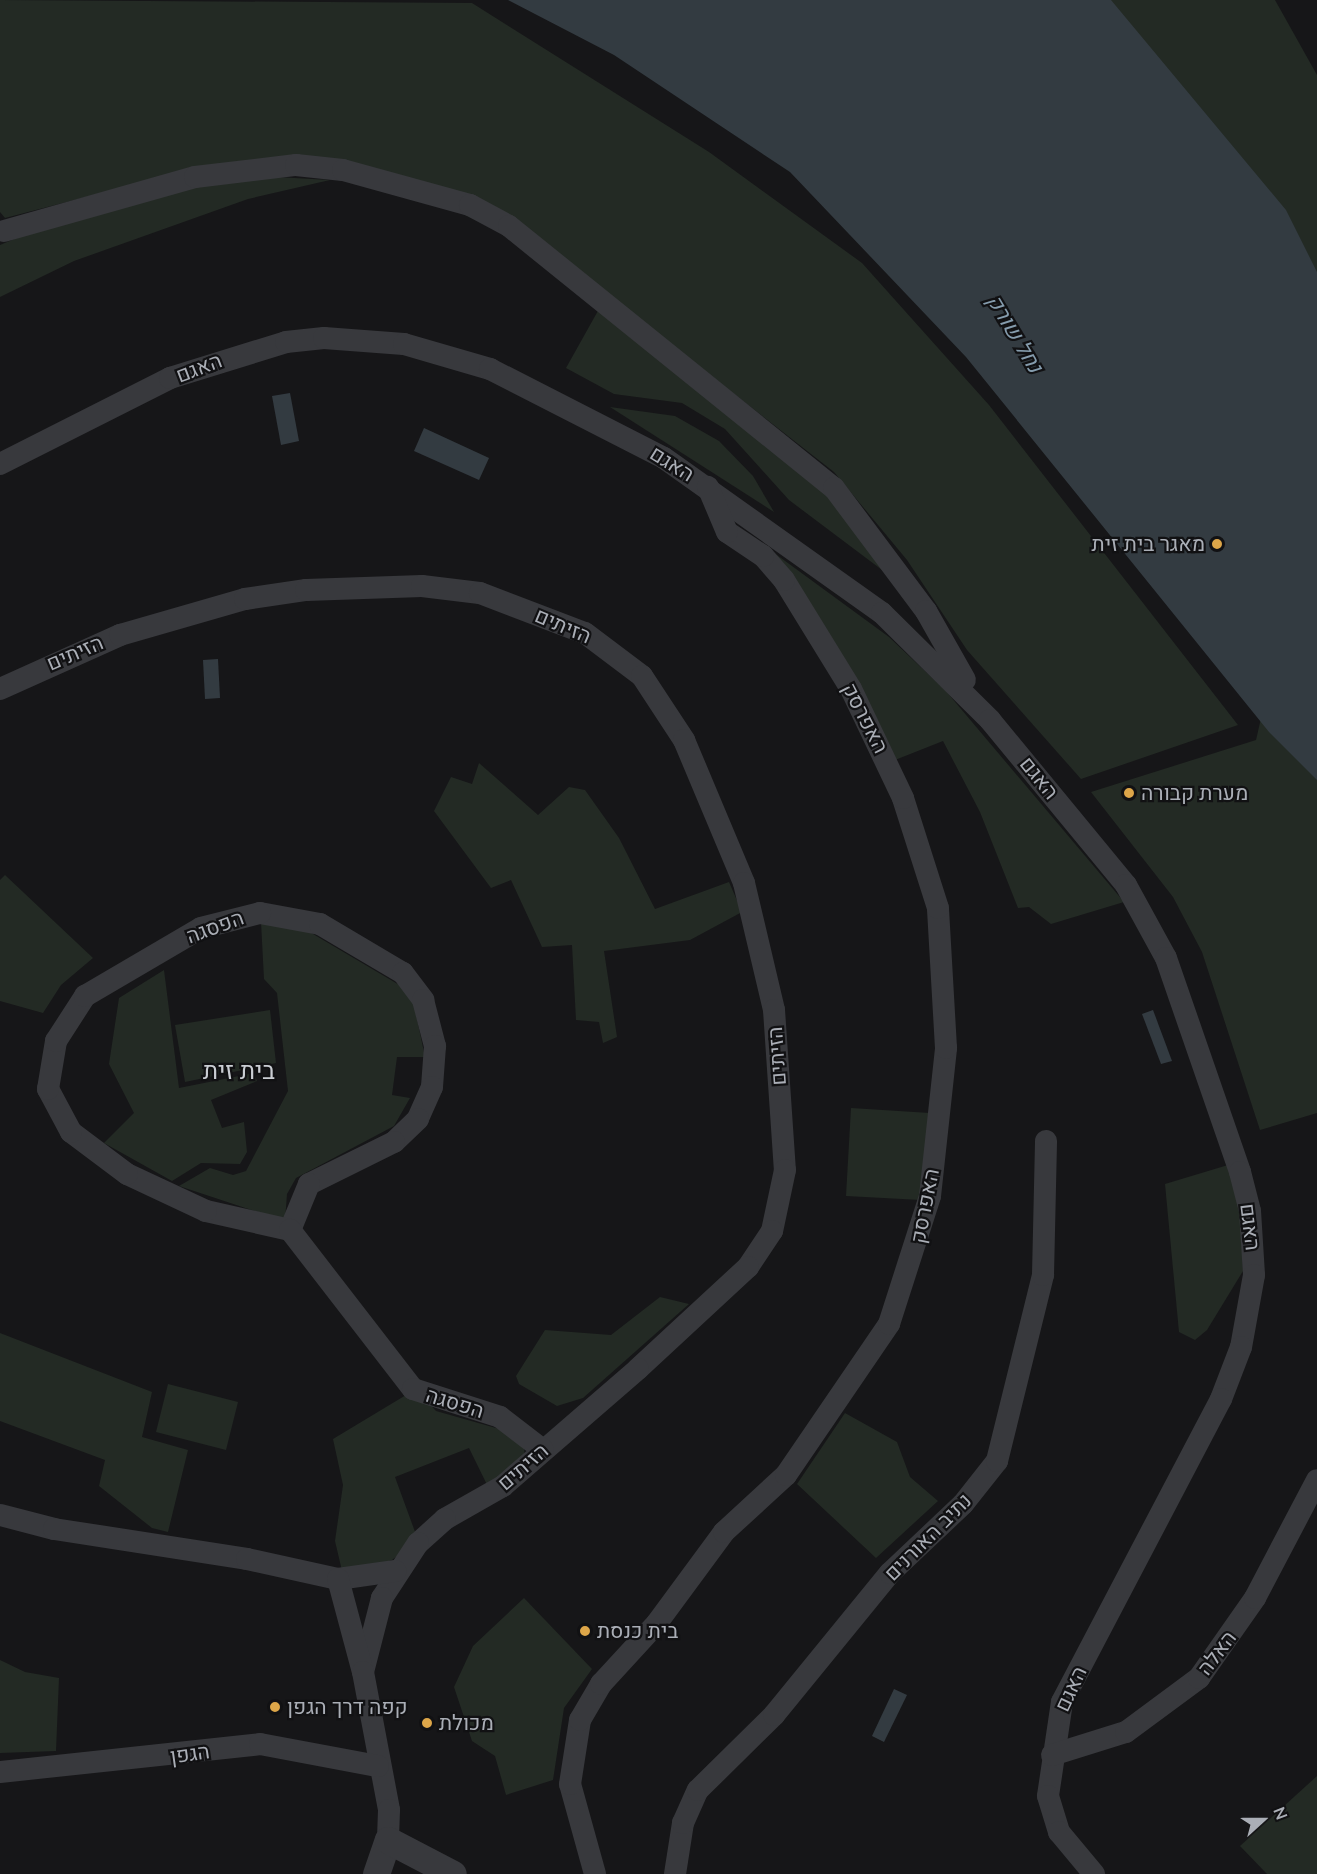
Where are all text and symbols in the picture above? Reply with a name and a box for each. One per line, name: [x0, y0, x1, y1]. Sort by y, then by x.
water label: נחל שורק: [980, 290, 1048, 378]
street label: האגם: [172, 348, 226, 388]
street label: האגם: [645, 441, 699, 487]
place label: מאגר בית זית: [1092, 531, 1205, 557]
marker: מאגר בית זית: [1210, 537, 1224, 551]
street label: הזיתים: [531, 603, 595, 649]
street label: הזיתים: [43, 630, 107, 676]
street label: האפרסק: [837, 679, 893, 757]
street label: האגם: [1014, 752, 1064, 804]
place label: מערת קבורה: [1141, 780, 1248, 806]
marker: מערת קבורה: [1122, 786, 1136, 800]
street label: הפסגה: [183, 905, 247, 949]
street label: הזיתים: [762, 1026, 792, 1086]
district label: בית זית: [203, 1058, 275, 1086]
street label: האפרסק: [905, 1166, 945, 1246]
street label: האגם: [1235, 1202, 1265, 1252]
street label: הפסגה: [423, 1382, 487, 1424]
street label: הזיתים: [493, 1438, 553, 1496]
street label: נתיב האורנים: [879, 1488, 977, 1586]
place label: בית כנסת: [597, 1618, 678, 1644]
marker: בית כנסת: [578, 1624, 592, 1638]
street label: האלה: [1192, 1626, 1242, 1680]
street label: האגם: [1050, 1662, 1092, 1716]
place label: קפה דרך הגפן: [287, 1694, 408, 1720]
marker: קפה דרך הגפן: [268, 1700, 282, 1714]
place label: מכולת: [439, 1710, 494, 1736]
marker: מכולת: [420, 1716, 434, 1730]
street label: הגפן: [169, 1739, 211, 1769]
north arrow: [1233, 1790, 1293, 1850]
text: N: [1267, 1804, 1292, 1823]

